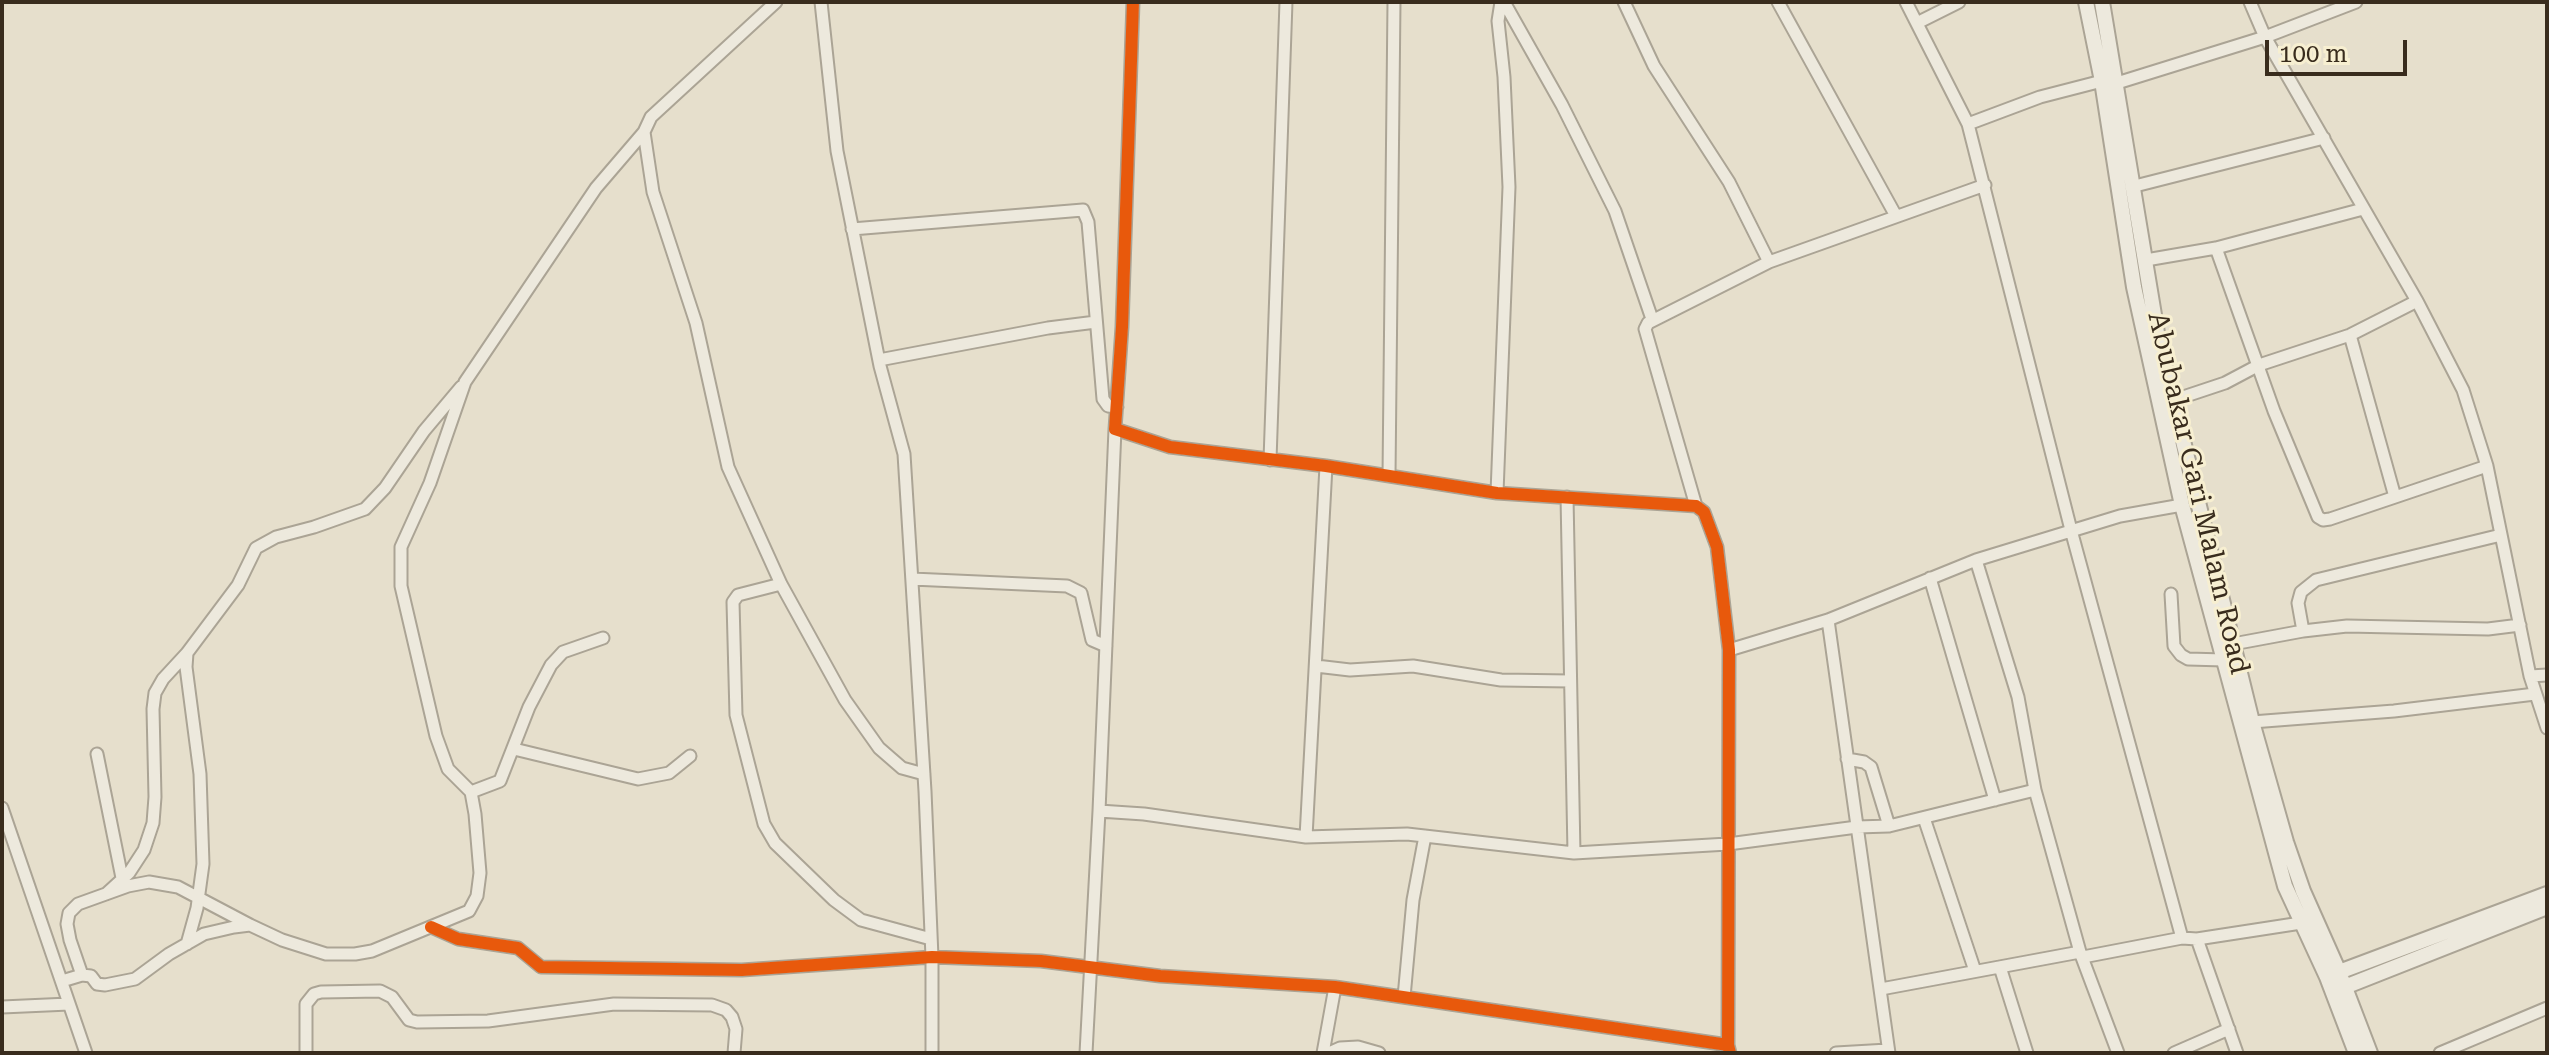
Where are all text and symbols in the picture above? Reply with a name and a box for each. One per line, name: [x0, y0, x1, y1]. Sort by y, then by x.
scale bar: [2269, 24, 2411, 74]
text: 100 m: [2279, 40, 2347, 68]
street label: Abubakar Gari Malam Road: [2140, 309, 2256, 677]

